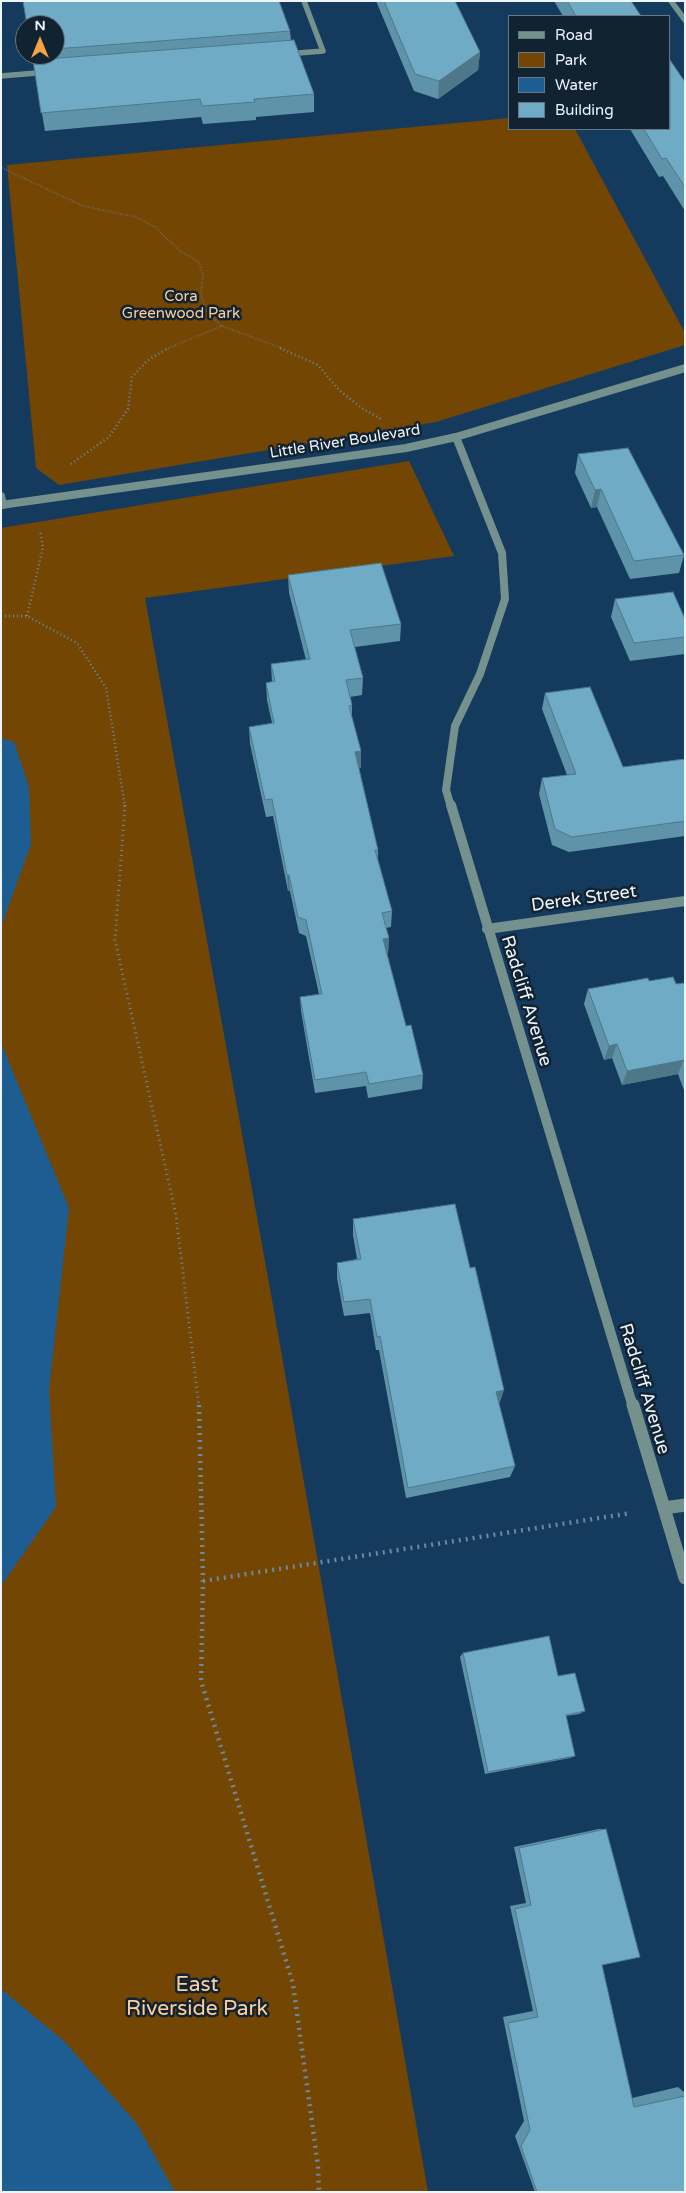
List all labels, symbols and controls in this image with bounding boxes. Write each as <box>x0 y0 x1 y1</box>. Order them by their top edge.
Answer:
north arrow <box>15 15 65 65</box>
legend <box>508 15 671 130</box>
text: N <box>34 17 46 34</box>
text: Road <box>555 26 593 44</box>
text: Park <box>555 51 587 69</box>
text: Water <box>555 76 598 94</box>
text: Building <box>555 101 614 119</box>
park label: Cora Greenwood Park <box>122 288 240 323</box>
street label: Little River Boulevard <box>268 421 422 463</box>
street label: Derek Street <box>530 881 638 917</box>
street label: Radcliff Avenue <box>496 933 556 1069</box>
street label: Radcliff Avenue <box>614 1321 674 1457</box>
park label: East Riverside Park <box>126 1972 268 2022</box>

